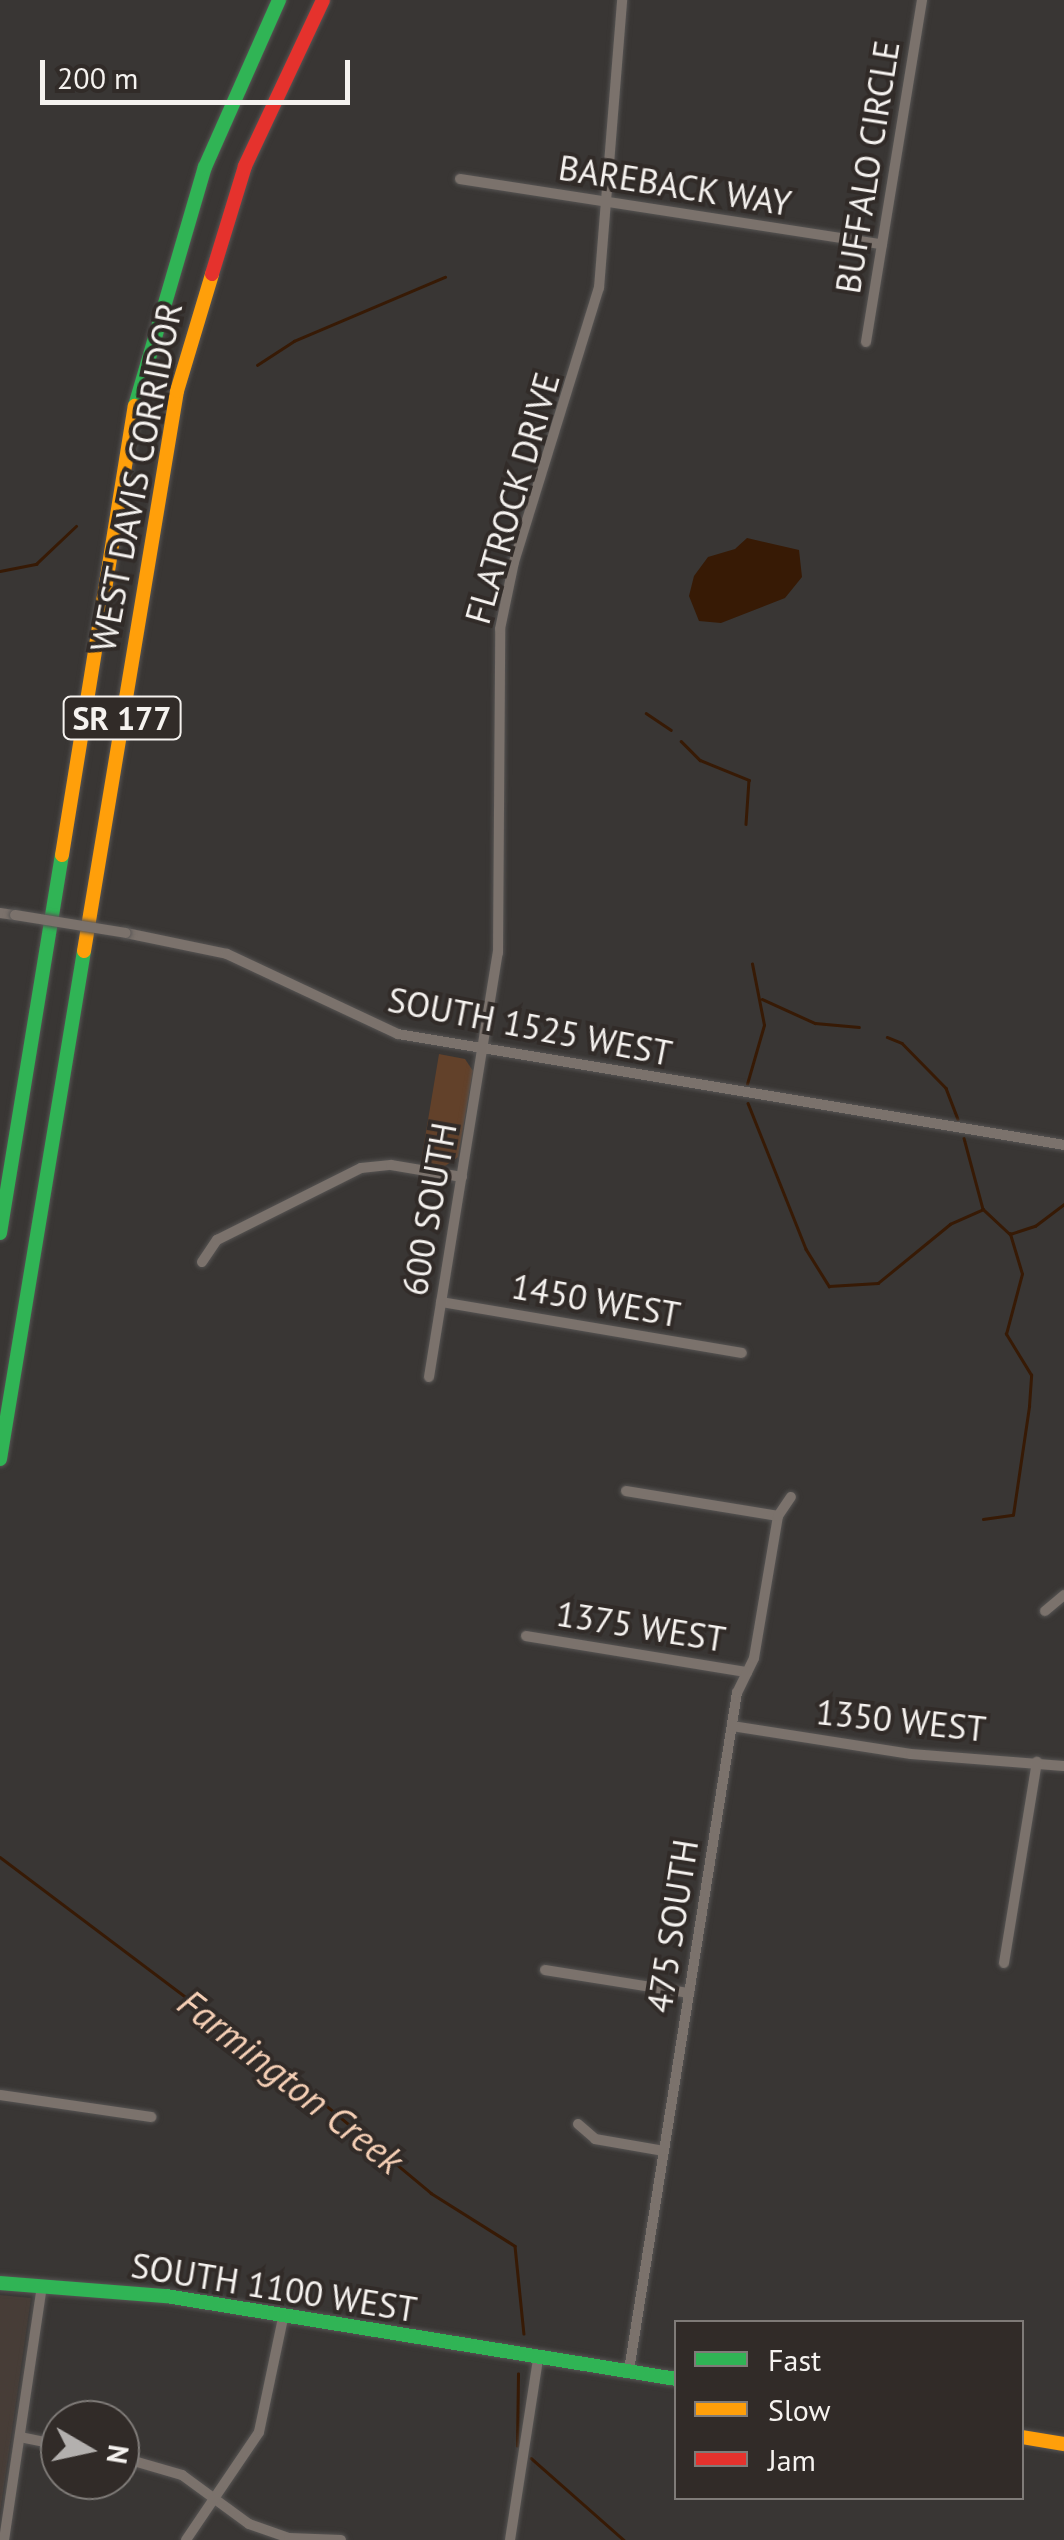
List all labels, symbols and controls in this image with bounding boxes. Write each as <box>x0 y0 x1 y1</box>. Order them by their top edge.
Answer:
street label: BUFFALO CIRCLE <box>826 38 908 296</box>
scale bar <box>45 40 355 102</box>
text: 200 m <box>57 58 138 97</box>
street label: BAREBACK WAY <box>555 146 795 224</box>
street label: WEST DAVIS CORRIDOR <box>81 298 191 656</box>
street label: FLATROCK DRIVE <box>456 367 568 629</box>
road number: SR 177 <box>62 691 182 745</box>
street label: SOUTH 1525 WEST <box>384 978 676 1074</box>
street label: 600 SOUTH <box>393 1119 465 1299</box>
street label: 1450 WEST <box>508 1264 684 1336</box>
street label: 1375 WEST <box>553 1592 729 1660</box>
street label: 1350 WEST <box>814 1690 988 1750</box>
street label: 475 SOUTH <box>638 1836 706 2016</box>
water label: Farmington Creek <box>170 1979 412 2183</box>
street label: SOUTH 1100 WEST <box>128 2244 420 2330</box>
legend <box>674 2320 1024 2500</box>
text: Fast <box>768 2340 821 2379</box>
text: Slow <box>768 2390 831 2429</box>
north arrow <box>40 2400 140 2500</box>
text: Jam <box>768 2440 816 2479</box>
text: N <box>98 2442 138 2466</box>

